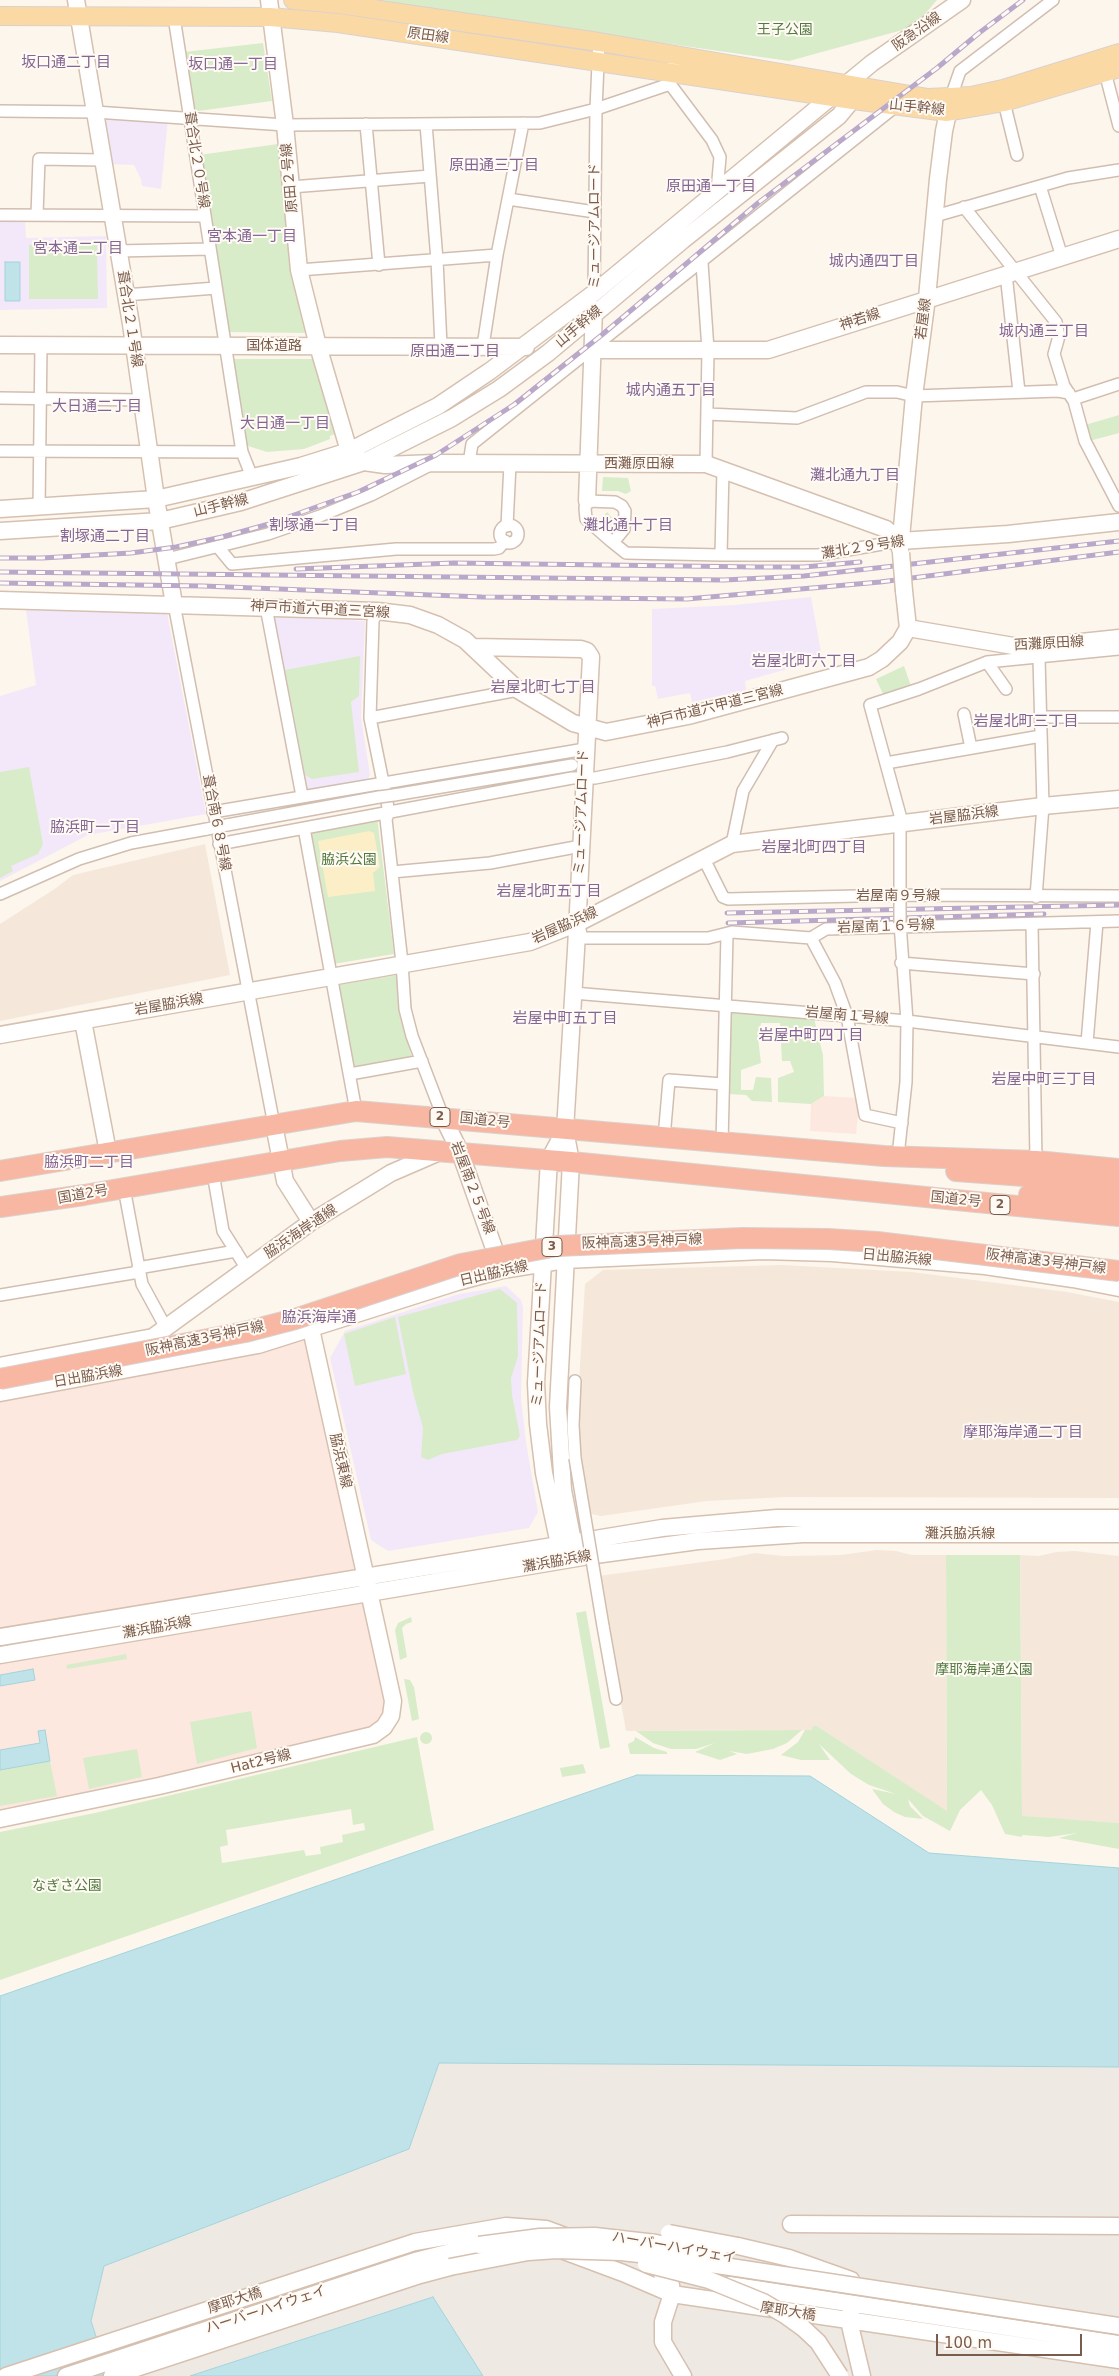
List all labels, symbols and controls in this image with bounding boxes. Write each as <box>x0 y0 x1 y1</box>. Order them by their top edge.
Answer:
street label: 阪急沿線 <box>889 9 945 55</box>
park label: 王子公園 <box>757 22 813 38</box>
street label: 原田線 <box>406 25 450 47</box>
district label: 坂口通二丁目 <box>21 54 111 72</box>
district label: 坂口通一丁目 <box>188 56 278 74</box>
street label: 山手幹線 <box>888 97 946 119</box>
street label: 葺合北２０号線 <box>180 110 212 210</box>
street label: 原田２号線 <box>279 142 301 214</box>
district label: 原田通三丁目 <box>449 157 539 175</box>
street label: ミュージアムロード <box>587 163 603 289</box>
district label: 原田通一丁目 <box>666 178 756 196</box>
district label: 宮本通一丁目 <box>207 228 297 246</box>
district label: 宮本通二丁目 <box>33 240 123 258</box>
district label: 城内通四丁目 <box>829 253 919 271</box>
street label: 葺合北２１号線 <box>113 269 145 369</box>
street label: 若屋線 <box>913 297 935 341</box>
street label: 山手幹線 <box>552 303 606 351</box>
street label: 神若線 <box>837 306 883 334</box>
district label: 城内通三丁目 <box>999 323 1089 341</box>
street label: 国体道路 <box>246 338 302 354</box>
district label: 原田通二丁目 <box>410 343 500 361</box>
district label: 城内通五丁目 <box>626 382 716 400</box>
district label: 大日通二丁目 <box>52 398 142 416</box>
district label: 大日通一丁目 <box>240 415 330 433</box>
street label: 西灘原田線 <box>604 456 674 472</box>
district label: 灘北通九丁目 <box>810 467 900 485</box>
street label: 山手幹線 <box>192 491 250 521</box>
district label: 割塚通一丁目 <box>269 517 359 535</box>
district label: 灘北通十丁目 <box>583 517 673 535</box>
district label: 割塚通二丁目 <box>60 528 150 546</box>
street label: 灘北２９号線 <box>820 533 906 563</box>
street label: 神戸市道六甲道三宮線 <box>250 598 390 622</box>
street label: 西灘原田線 <box>1014 634 1084 654</box>
district label: 岩屋北町六丁目 <box>752 653 856 671</box>
district label: 岩屋北町七丁目 <box>491 679 595 697</box>
street label: 神戸市道六甲道三宮線 <box>645 682 785 732</box>
district label: 岩屋北町三丁目 <box>974 713 1078 731</box>
street label: ミュージアムロード <box>571 749 593 875</box>
street label: 葺合南６８号線 <box>198 773 234 873</box>
street label: 岩屋脇浜線 <box>928 803 1000 829</box>
district label: 脇浜町一丁目 <box>50 819 140 837</box>
district label: 岩屋北町四丁目 <box>762 839 866 857</box>
park label: 脇浜公園 <box>321 852 377 868</box>
district label: 岩屋北町五丁目 <box>497 883 601 901</box>
street label: 岩屋南９号線 <box>856 888 940 904</box>
street label: 岩屋脇浜線 <box>530 904 600 948</box>
street label: 岩屋南１６号線 <box>837 917 935 937</box>
street label: 岩屋脇浜線 <box>133 991 205 1019</box>
street label: 岩屋南１号線 <box>804 1004 890 1028</box>
district label: 岩屋中町五丁目 <box>513 1010 617 1028</box>
district label: 岩屋中町四丁目 <box>759 1027 863 1045</box>
district label: 岩屋中町三丁目 <box>992 1071 1096 1089</box>
road number: 2 <box>430 1108 450 1126</box>
street label: 国道2号 <box>459 1110 511 1132</box>
street label: 岩屋南２５号線 <box>447 1139 497 1237</box>
district label: 脇浜町二丁目 <box>44 1154 134 1172</box>
street label: 国道2号 <box>56 1182 110 1208</box>
street label: 国道2号 <box>930 1189 982 1211</box>
road number: 2 <box>990 1196 1010 1214</box>
street label: 脇浜海岸通線 <box>261 1202 341 1262</box>
street label: 阪神高速3号神戸線 <box>581 1231 703 1253</box>
road number: 3 <box>542 1238 562 1256</box>
street label: 阪神高速3号神戸線 <box>985 1246 1107 1278</box>
street label: 日出脇浜線 <box>861 1247 933 1269</box>
street label: 日出脇浜線 <box>458 1258 530 1290</box>
street label: ミュージアムロード <box>529 1281 551 1407</box>
district label: 脇浜海岸通 <box>282 1309 356 1327</box>
street label: 阪神高速3号神戸線 <box>144 1318 266 1360</box>
street label: 日出脇浜線 <box>52 1363 124 1391</box>
district label: 摩耶海岸通二丁目 <box>963 1424 1083 1442</box>
street label: 脇浜東線 <box>326 1432 354 1490</box>
street label: 灘浜脇浜線 <box>925 1526 995 1542</box>
street label: 灘浜脇浜線 <box>521 1548 593 1576</box>
street label: 灘浜脇浜線 <box>121 1614 193 1642</box>
park label: 摩耶海岸通公園 <box>935 1662 1033 1678</box>
street label: Hat2号線 <box>229 1746 293 1778</box>
park label: なぎさ公園 <box>32 1878 102 1894</box>
street label: ハーバーハイウェイ <box>610 2229 738 2267</box>
street label: ハーバーハイウェイ <box>203 2283 329 2337</box>
street label: 摩耶大橋 <box>206 2284 264 2318</box>
street label: 摩耶大橋 <box>759 2299 817 2325</box>
scale bar <box>939 2324 1085 2356</box>
text: 100 m <box>944 2334 992 2352</box>

